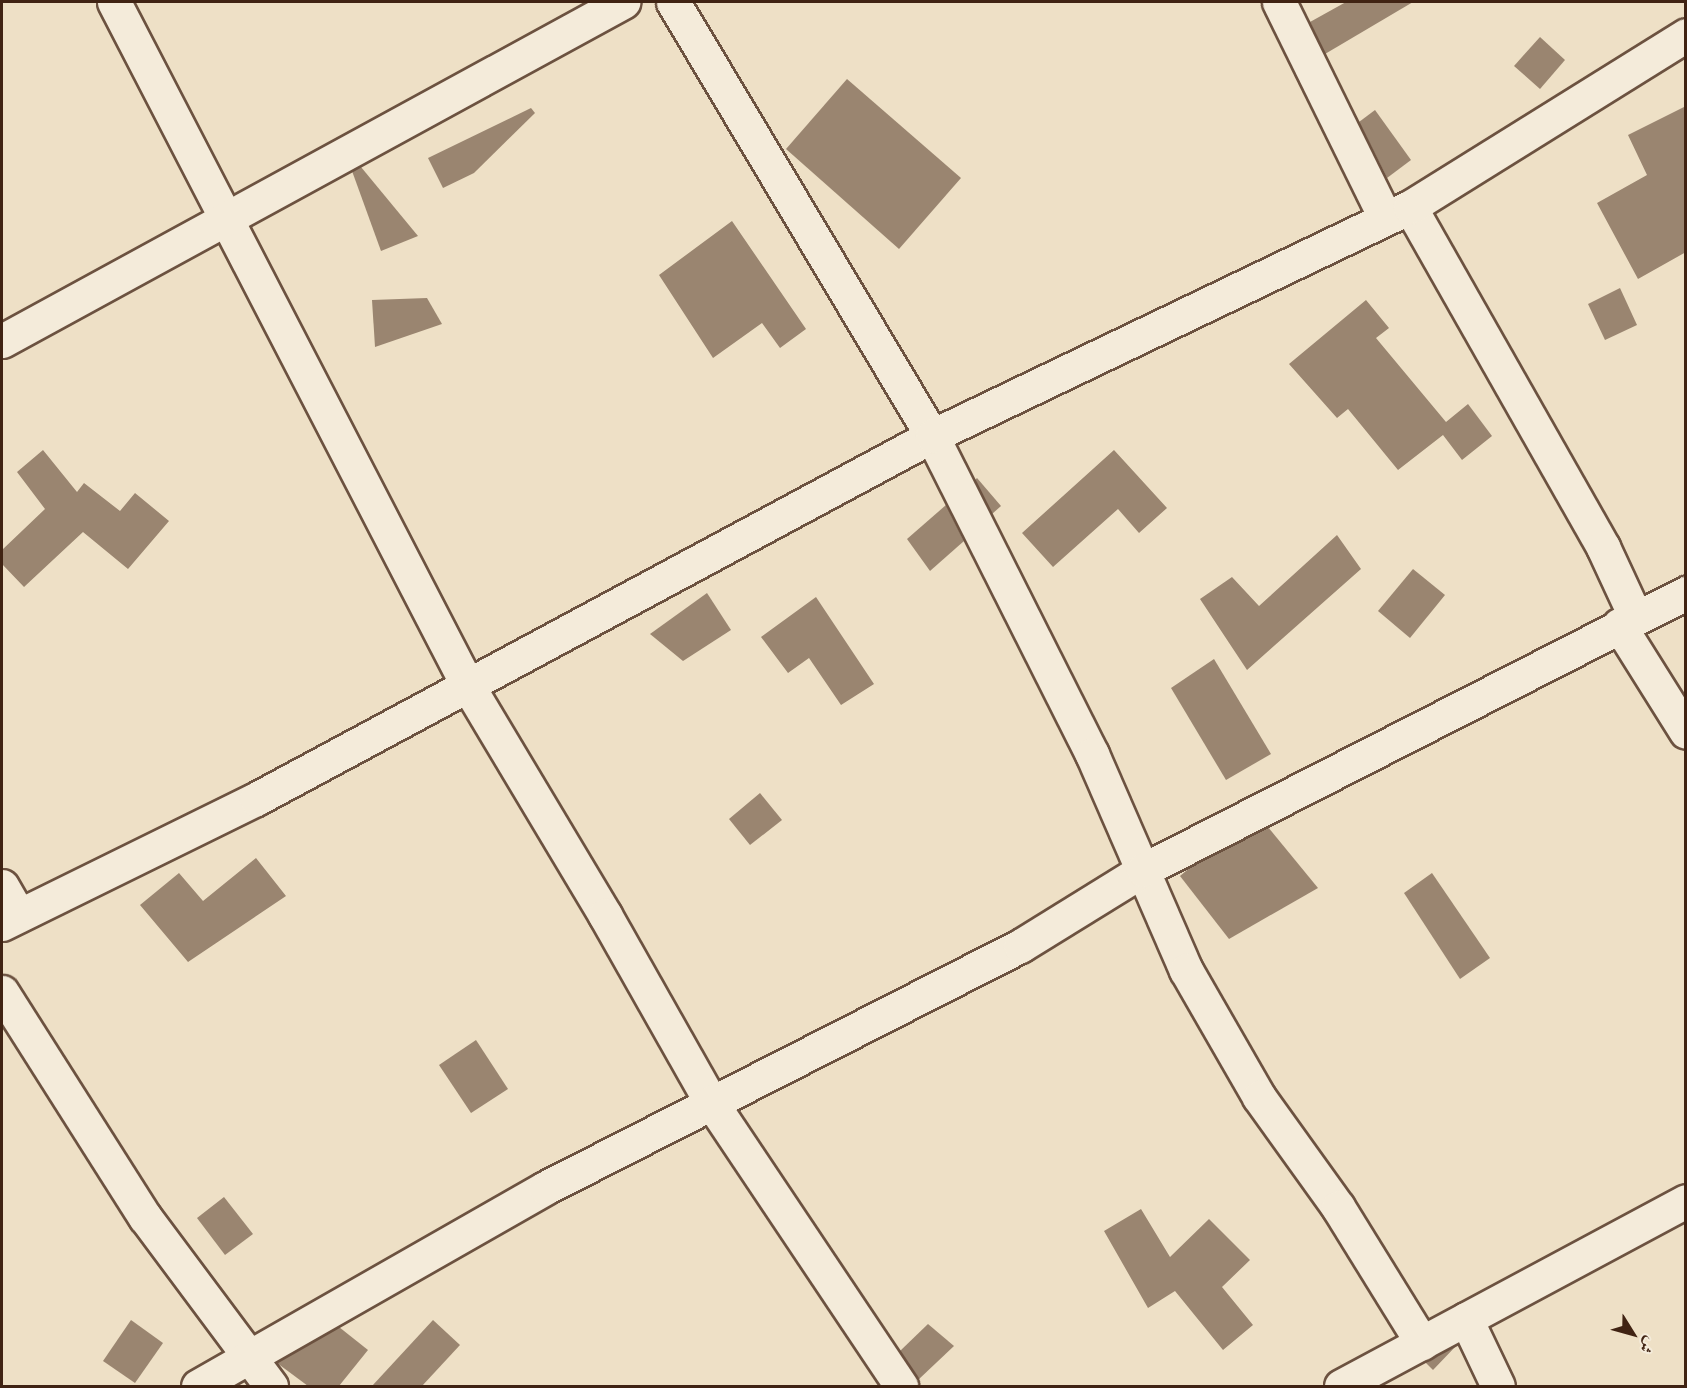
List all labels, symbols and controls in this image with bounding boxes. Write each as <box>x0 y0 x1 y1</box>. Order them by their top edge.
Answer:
north arrow <box>1603 1304 1663 1364</box>
text: ش <box>1634 1332 1661 1358</box>

